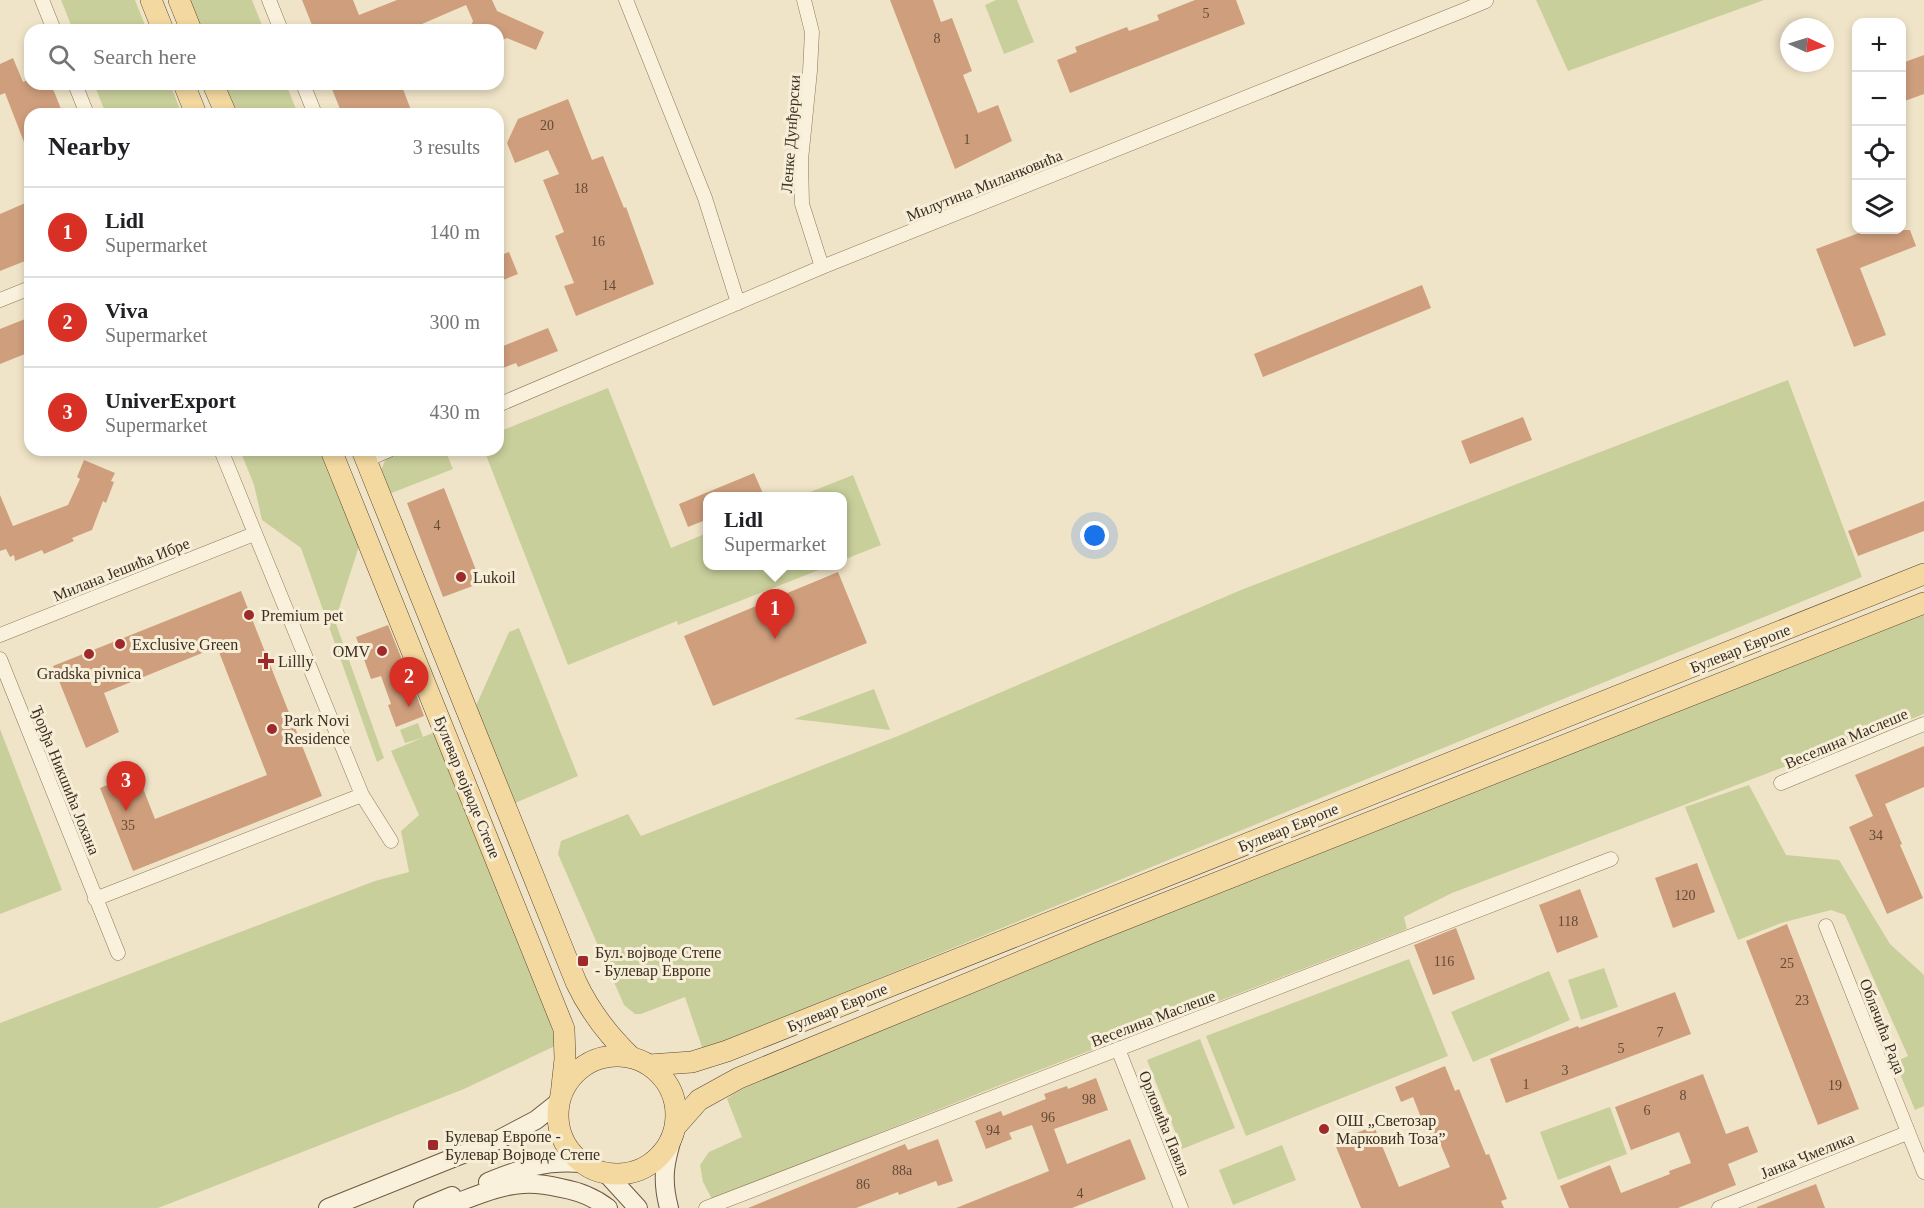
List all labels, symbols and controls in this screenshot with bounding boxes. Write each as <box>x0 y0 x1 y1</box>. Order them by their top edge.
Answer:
house number: 5 <box>1203 6 1210 21</box>
north arrow <box>1780 18 1834 72</box>
map controls <box>1852 18 1906 234</box>
button: + <box>1852 18 1906 72</box>
search box <box>24 24 504 90</box>
house number: 8 <box>934 31 941 46</box>
icon: search <box>45 41 78 74</box>
text: Search here <box>93 44 196 69</box>
button: − <box>1852 72 1906 126</box>
street label: Ленке Дунђерски <box>778 74 804 194</box>
house number: 20 <box>540 118 554 133</box>
button: locate <box>1852 126 1906 180</box>
text: Nearby <box>48 132 130 161</box>
house number: 1 <box>964 132 971 147</box>
text: 3 results <box>413 136 480 158</box>
street label: Милутина Миланковића <box>904 146 1065 225</box>
button: layers <box>1852 180 1906 234</box>
house number: 18 <box>574 181 588 196</box>
text: Lidl <box>105 208 144 233</box>
text: 1 <box>63 221 73 243</box>
text: 140 m <box>429 221 480 243</box>
text: Supermarket <box>105 234 207 256</box>
house number: 16 <box>591 234 605 249</box>
house number: 14 <box>602 278 616 293</box>
text: Viva <box>105 298 148 323</box>
text: 2 <box>63 311 73 333</box>
text: 300 m <box>429 311 480 333</box>
text: Supermarket <box>105 324 207 346</box>
text: UniverExport <box>105 388 236 413</box>
text: 3 <box>63 401 73 423</box>
text: 430 m <box>429 401 480 423</box>
text: Supermarket <box>105 414 207 436</box>
popup <box>703 492 847 570</box>
text: Lidl <box>724 507 763 532</box>
house number: 4 <box>434 518 441 533</box>
your location <box>1080 521 1109 550</box>
text: Supermarket <box>724 533 826 555</box>
street label: Милана Јешића Ибре <box>50 534 192 606</box>
place label: Lukoil <box>473 569 516 586</box>
marker: Lukoil <box>454 570 468 584</box>
pin: 1 <box>756 590 794 639</box>
place label: Premium pet <box>261 607 344 625</box>
marker: Premium pet <box>242 608 256 622</box>
street label: Булевар Европе <box>1688 621 1793 677</box>
place label: Exclusive Green <box>132 636 238 653</box>
marker: Exclusive Green <box>113 637 127 651</box>
place label: OMV <box>333 643 370 660</box>
marker: OMV <box>375 644 389 658</box>
marker: Gradska pivnica <box>82 647 96 661</box>
place label: Lillly <box>278 653 314 671</box>
marker: Lillly <box>259 654 273 668</box>
pin: 2 <box>390 658 428 707</box>
place label: Gradska pivnica <box>37 665 141 683</box>
street label: Ђорђа Никшића Јохана <box>27 703 103 858</box>
street label: Веселина Маслеше <box>1782 705 1910 772</box>
place label: Park Novi Residence <box>284 712 350 747</box>
street label: Булевар војводе Степе <box>430 714 504 861</box>
marker: Park Novi Residence <box>265 722 279 736</box>
pin: 3 <box>106 762 146 811</box>
street label: Булевар Европе <box>1236 800 1341 856</box>
house number: 35 <box>121 818 135 833</box>
house number: 34 <box>1869 828 1883 843</box>
house number: 120 <box>1675 888 1696 903</box>
house number: 118 <box>1558 914 1578 929</box>
place label: Бул. војводе Степе - Булевар Европе <box>595 944 721 980</box>
marker: Бул. војводе Степе - Булевар Европе <box>576 954 590 968</box>
house number: 116 <box>1434 954 1454 969</box>
house number: 25 <box>1780 956 1794 971</box>
street label: Облачића Рада <box>1856 976 1909 1077</box>
street label: Булевар Европе <box>785 980 890 1036</box>
street label: Веселина Маслеше <box>1089 987 1218 1050</box>
house number: 23 <box>1795 993 1809 1008</box>
house number: 7 <box>1657 1025 1664 1040</box>
house number: 5 <box>1618 1041 1625 1056</box>
house number: 3 <box>1562 1063 1569 1078</box>
street label: Орловића Павла <box>1135 1068 1193 1179</box>
house number: 1 <box>1523 1077 1530 1092</box>
house number: 19 <box>1828 1078 1842 1093</box>
house number: 8 <box>1680 1088 1687 1103</box>
house number: 98 <box>1082 1092 1096 1107</box>
house number: 6 <box>1644 1103 1651 1118</box>
house number: 96 <box>1041 1110 1055 1125</box>
place label: ОШ „Светозар Марковић Тоза” <box>1336 1112 1446 1148</box>
marker: ОШ „Светозар Марковић Тоза” <box>1317 1122 1331 1136</box>
house number: 94 <box>986 1123 1000 1138</box>
place label: Булевар Европе - Булевар Војводе Степе <box>445 1128 600 1164</box>
street label: Јанка Чмелика <box>1758 1129 1856 1182</box>
marker: Булевар Европе - Булевар Војводе Степе <box>426 1138 440 1152</box>
house number: 88a <box>892 1163 913 1178</box>
house number: 86 <box>856 1177 870 1192</box>
house number: 4 <box>1077 1186 1084 1201</box>

